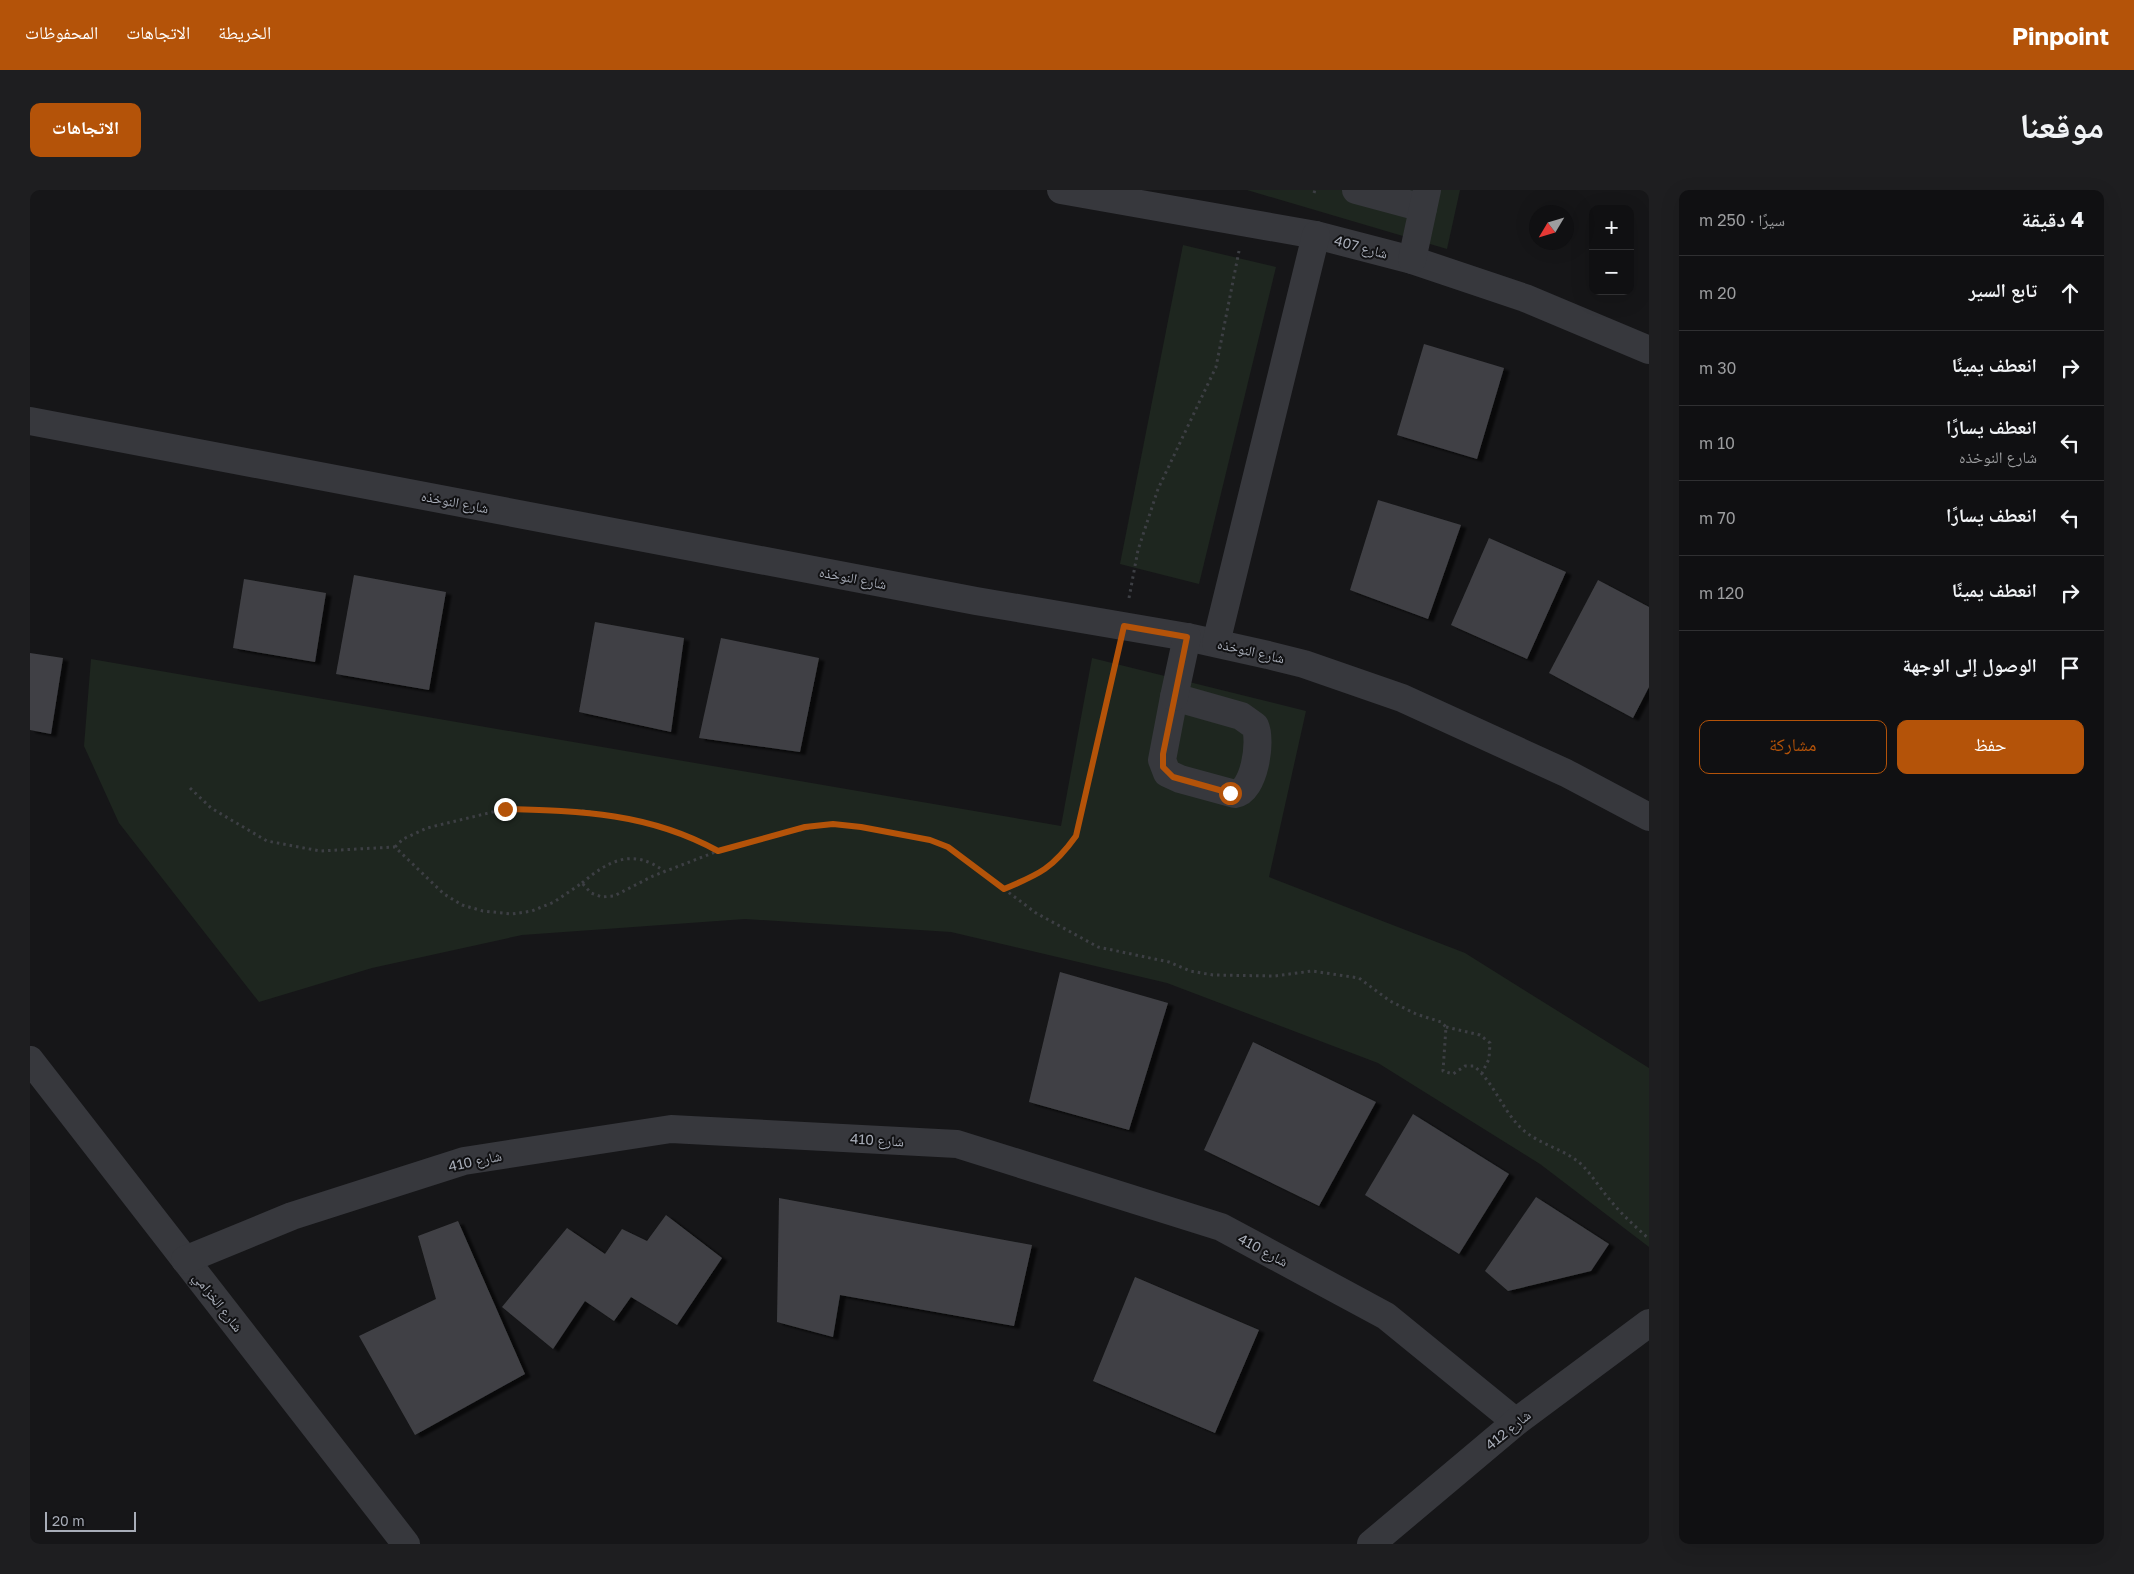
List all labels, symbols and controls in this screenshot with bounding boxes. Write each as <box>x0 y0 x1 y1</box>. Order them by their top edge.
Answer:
text: المحفوظات <box>25 21 98 43</box>
text: الاتجاهات <box>126 21 190 43</box>
text: الخريطة <box>218 21 271 43</box>
text: Pinpoint <box>2012 21 2109 50</box>
button: الاتجاهات <box>30 103 141 157</box>
text: موقعنا <box>2019 104 2104 146</box>
north arrow <box>1529 205 1574 250</box>
map controls <box>1589 205 1634 295</box>
button: + <box>1589 205 1634 250</box>
text: 4 دقيقة <box>2022 206 2084 232</box>
text: سيرًا · 250 m <box>1699 210 1785 230</box>
street label: شارع 407 <box>1332 231 1390 264</box>
button: − <box>1589 250 1634 295</box>
text: تابع السير <box>1969 278 2037 301</box>
icon: ahead <box>2056 279 2084 307</box>
text: 20 m <box>1699 283 1736 303</box>
text: انعطف يمينًا <box>1952 353 2037 376</box>
icon: right <box>2056 354 2084 382</box>
text: 30 m <box>1699 358 1736 378</box>
text: انعطف يسارًا <box>1946 415 2037 438</box>
icon: left <box>2056 429 2084 457</box>
text: 10 m <box>1699 433 1735 453</box>
text: شارع النوخذه <box>1959 447 2037 467</box>
street label: شارع النوخذه <box>420 487 490 518</box>
text: انعطف يسارًا <box>1946 503 2037 526</box>
icon: left <box>2056 504 2084 532</box>
text: 70 m <box>1699 508 1736 528</box>
street label: شارع النوخذه <box>818 563 888 594</box>
text: انعطف يمينًا <box>1952 578 2037 601</box>
icon: right <box>2056 579 2084 607</box>
text: 120 m <box>1699 583 1744 603</box>
street label: شارع النوخذه <box>1215 635 1286 668</box>
text: الوصول إلى الوجهة <box>1903 653 2037 676</box>
icon: arrive <box>2056 654 2084 682</box>
button: مشاركة <box>1699 720 1887 774</box>
button: حفظ <box>1897 720 2084 774</box>
route start <box>1219 782 1242 805</box>
route end <box>494 798 517 821</box>
street label: شارع 410 <box>849 1130 905 1151</box>
street label: شارع 410 <box>447 1147 504 1176</box>
street label: شارع 410 <box>1234 1229 1291 1272</box>
street label: شارع الخزامي <box>187 1269 247 1337</box>
street label: شارع 412 <box>1482 1406 1535 1455</box>
scale bar <box>45 1509 136 1532</box>
text: 20 m <box>52 1512 85 1529</box>

